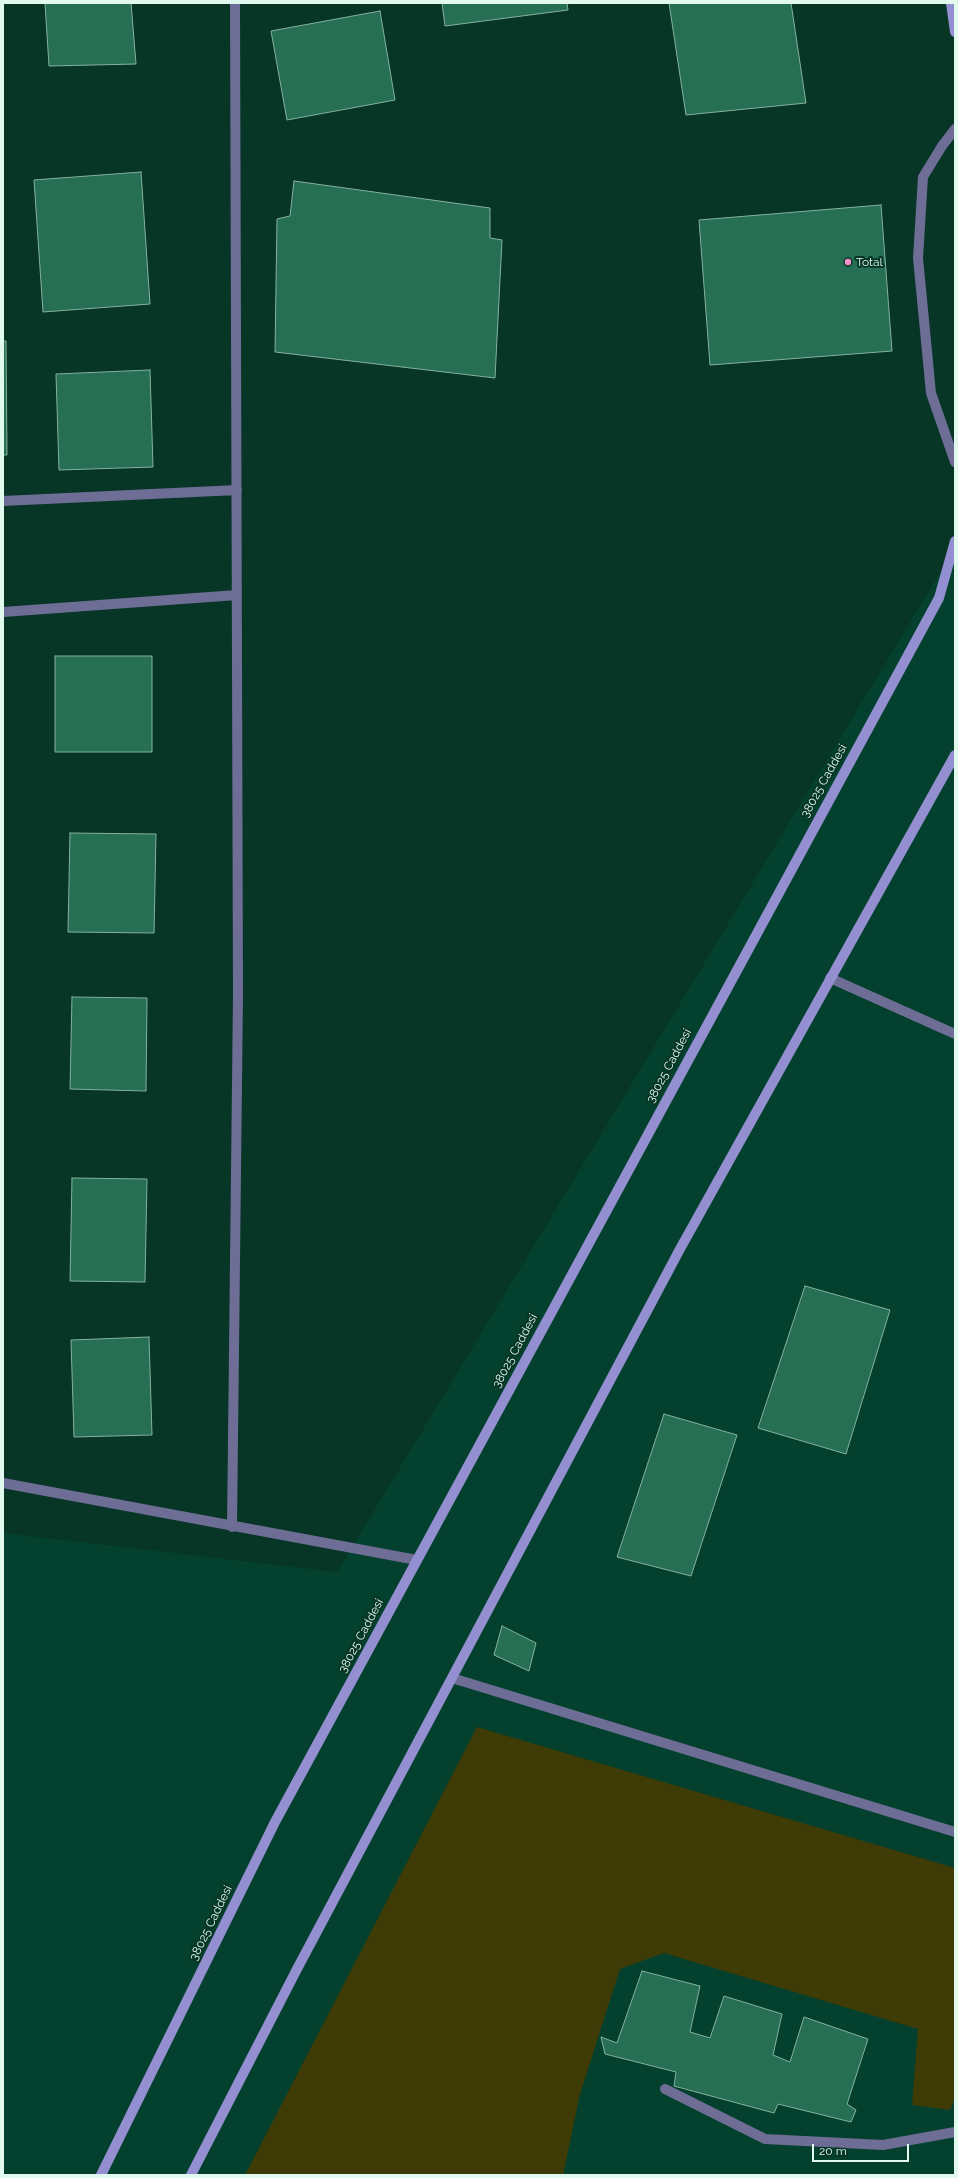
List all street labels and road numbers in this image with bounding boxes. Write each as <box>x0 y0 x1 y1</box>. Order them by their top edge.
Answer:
street label: 38025 Caddesi <box>798 742 850 820</box>
street label: 38025 Caddesi <box>643 1026 695 1106</box>
street label: 38025 Caddesi <box>489 1311 541 1391</box>
street label: 38025 Caddesi <box>335 1596 387 1676</box>
street label: 38025 Caddesi <box>187 1883 235 1963</box>

